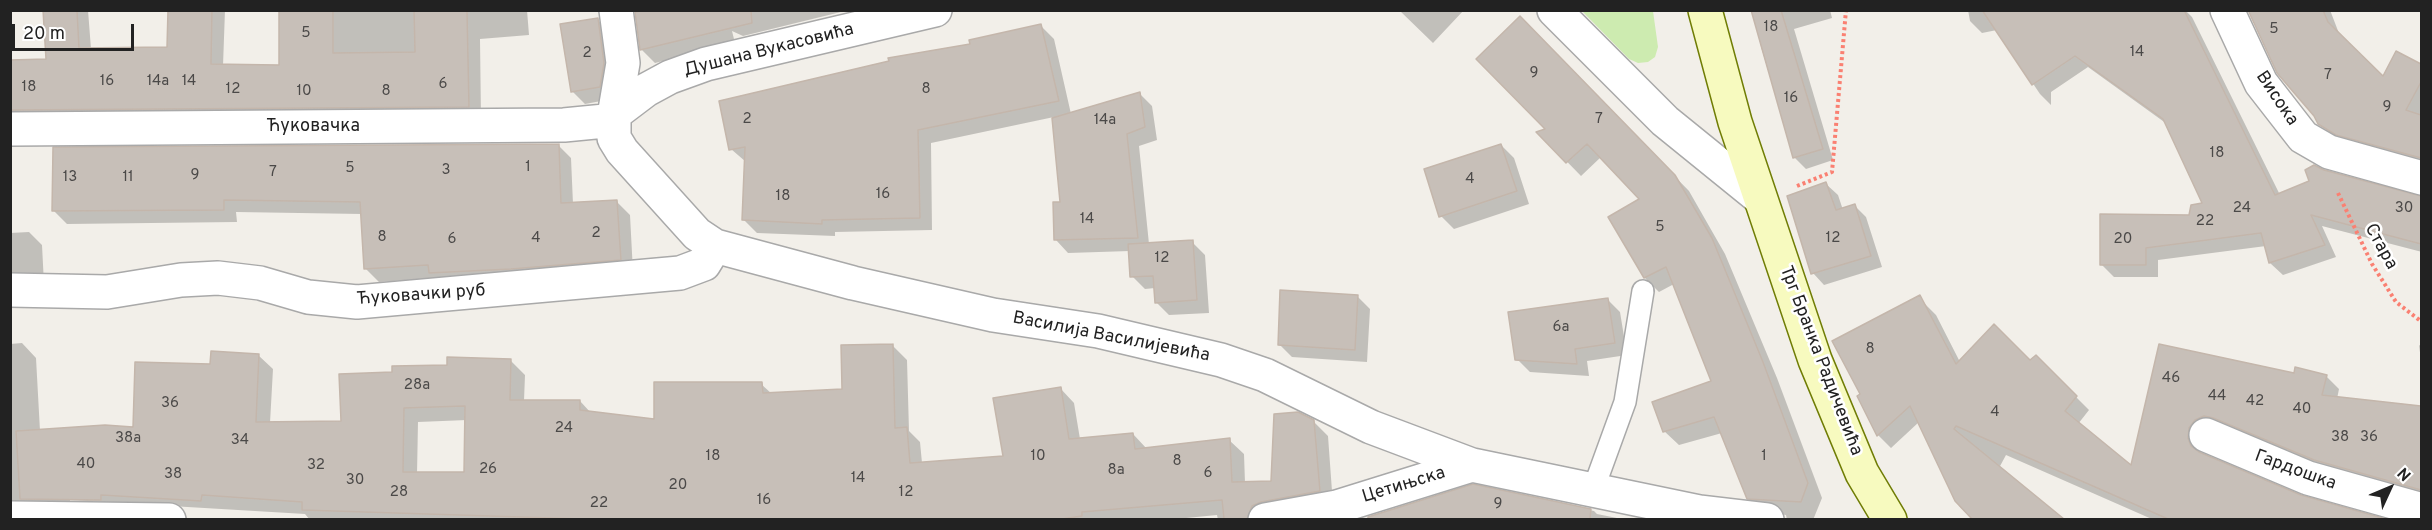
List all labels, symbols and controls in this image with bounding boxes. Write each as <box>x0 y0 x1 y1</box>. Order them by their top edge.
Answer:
scale bar <box>15 12 136 50</box>
street label: Душана Вукасовића <box>682 19 856 83</box>
house number: 18 <box>1764 19 1778 37</box>
house number: 5 <box>2269 21 2279 39</box>
text: 20 m <box>23 23 65 46</box>
house number: 5 <box>301 25 311 43</box>
house number: 14 <box>2130 44 2144 62</box>
house number: 2 <box>582 45 592 63</box>
house number: 9 <box>1530 65 1538 83</box>
street label: Висока <box>2250 67 2302 131</box>
house number: 7 <box>2324 67 2332 85</box>
house number: 16 <box>100 73 114 91</box>
house number: 14a <box>147 73 169 91</box>
house number: 14 <box>182 73 196 91</box>
house number: 6 <box>439 76 447 94</box>
house number: 18 <box>22 79 36 97</box>
house number: 12 <box>226 81 240 99</box>
house number: 8 <box>921 81 931 99</box>
house number: 10 <box>296 83 312 101</box>
house number: 8 <box>381 83 391 101</box>
house number: 16 <box>1784 90 1798 108</box>
house number: 9 <box>2383 99 2391 117</box>
house number: 2 <box>742 111 752 129</box>
house number: 7 <box>1595 111 1603 129</box>
house number: 14a <box>1094 112 1116 130</box>
street label: Ћуковачка <box>266 116 360 138</box>
house number: 18 <box>2210 145 2224 163</box>
house number: 1 <box>525 159 531 177</box>
house number: 5 <box>345 160 355 178</box>
house number: 3 <box>441 162 451 180</box>
house number: 7 <box>269 164 277 182</box>
house number: 9 <box>191 167 199 185</box>
house number: 13 <box>63 169 77 187</box>
house number: 11 <box>122 169 134 187</box>
house number: 4 <box>1465 171 1475 189</box>
house number: 16 <box>876 186 890 204</box>
house number: 18 <box>776 188 790 206</box>
house number: 24 <box>2233 200 2251 218</box>
house number: 30 <box>2395 200 2413 218</box>
house number: 14 <box>1080 211 1094 229</box>
house number: 22 <box>2196 213 2214 231</box>
house number: 5 <box>1655 219 1665 237</box>
street label: Стара <box>2359 220 2401 274</box>
house number: 2 <box>591 225 601 243</box>
house number: 8 <box>377 229 387 247</box>
house number: 4 <box>531 230 541 248</box>
house number: 12 <box>1826 230 1840 248</box>
house number: 6 <box>448 231 456 249</box>
house number: 20 <box>2114 231 2132 249</box>
house number: 12 <box>1155 250 1169 268</box>
street label: Трг Бранка Радичевића <box>1774 263 1866 459</box>
street label: Ћуковачки руб <box>356 281 486 311</box>
street label: Василија Василијевића <box>1011 308 1211 368</box>
house number: 6a <box>1553 319 1569 337</box>
house number: 8 <box>1865 341 1875 359</box>
house number: 46 <box>2162 370 2180 388</box>
house number: 28a <box>404 377 430 395</box>
house number: 44 <box>2208 388 2226 406</box>
house number: 42 <box>2246 393 2264 411</box>
house number: 36 <box>161 395 179 413</box>
house number: 40 <box>2293 401 2311 419</box>
house number: 4 <box>1990 404 2000 422</box>
house number: 24 <box>555 420 573 438</box>
house number: 38 <box>2331 429 2349 447</box>
house number: 36 <box>2360 429 2378 447</box>
house number: 38a <box>115 430 141 448</box>
house number: 34 <box>231 432 249 450</box>
street label: Гардошка <box>2251 446 2339 496</box>
house number: 18 <box>706 448 720 466</box>
house number: 10 <box>1030 448 1046 466</box>
house number: 1 <box>1761 448 1767 466</box>
house number: 8 <box>1172 453 1182 471</box>
house number: 40 <box>77 456 95 474</box>
house number: 32 <box>307 457 325 475</box>
north arrow <box>2360 458 2420 518</box>
house number: 26 <box>479 461 497 479</box>
house number: 8a <box>1107 462 1125 480</box>
street label: Цетињска <box>1360 463 1448 509</box>
text: N <box>2392 464 2414 487</box>
house number: 6 <box>1204 465 1212 483</box>
house number: 38 <box>164 466 182 484</box>
house number: 14 <box>851 470 865 488</box>
house number: 30 <box>346 472 364 490</box>
house number: 20 <box>669 477 687 495</box>
house number: 28 <box>390 484 408 502</box>
house number: 12 <box>899 484 913 502</box>
house number: 16 <box>757 492 771 510</box>
house number: 22 <box>590 495 608 513</box>
house number: 9 <box>1494 496 1502 514</box>

